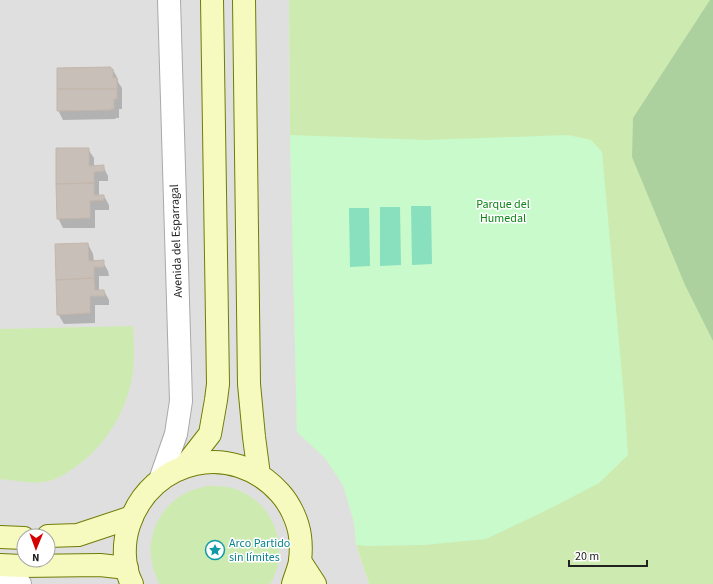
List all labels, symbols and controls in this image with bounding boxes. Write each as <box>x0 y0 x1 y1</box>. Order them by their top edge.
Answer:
street label: Avenida del Esparragal <box>166 184 187 298</box>
park label: Parque del Humedal <box>476 196 530 227</box>
north arrow <box>16 528 56 568</box>
place label: Arco Partido sin límites <box>229 535 290 566</box>
place icon: Arco Partido sin límites <box>204 539 226 561</box>
scale bar <box>569 542 647 568</box>
text: 20 m <box>575 548 599 565</box>
text: N <box>32 550 40 565</box>

